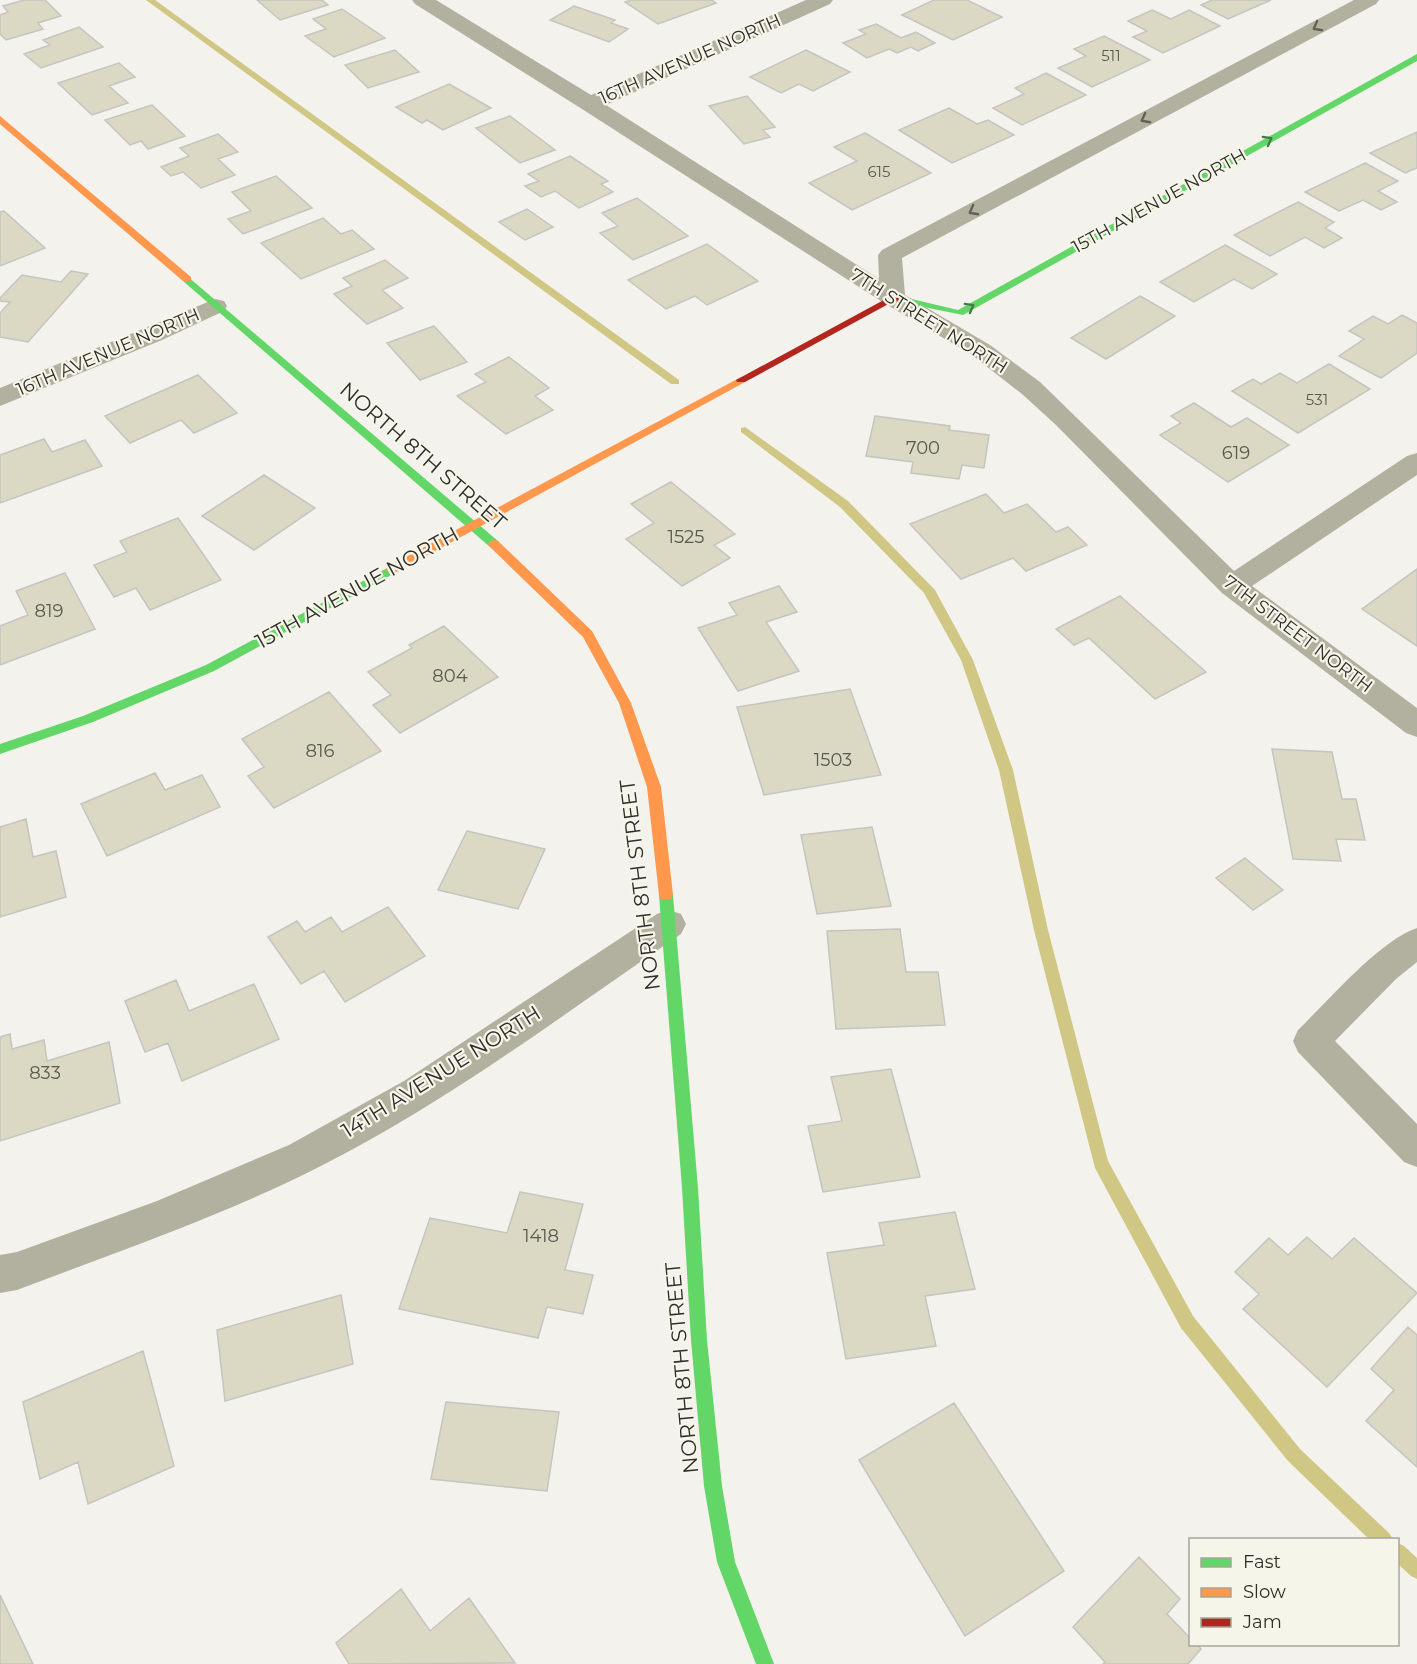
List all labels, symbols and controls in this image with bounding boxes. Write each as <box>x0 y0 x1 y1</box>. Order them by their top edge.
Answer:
street label: 16TH AVENUE NORTH <box>596 9 784 109</box>
one-way arrow <box>1312 20 1323 32</box>
house number: 511 <box>1101 46 1121 65</box>
one-way arrow <box>1141 112 1151 123</box>
one-way arrow <box>1262 136 1272 147</box>
street label: 15TH AVENUE NORTH <box>1068 144 1250 258</box>
house number: 615 <box>867 162 891 181</box>
one-way arrow <box>969 204 979 215</box>
street label: 7TH STREET NORTH <box>846 264 1012 378</box>
street label: 16TH AVENUE NORTH <box>13 303 203 401</box>
one-way arrow <box>963 303 974 314</box>
street label: NORTH 8TH STREET <box>335 377 512 535</box>
house number: 531 <box>1306 390 1328 409</box>
house number: 700 <box>906 437 940 459</box>
house number: 619 <box>1222 442 1250 464</box>
street label: 15TH AVENUE NORTH <box>251 521 463 654</box>
house number: 1525 <box>667 526 705 548</box>
street label: 7TH STREET NORTH <box>1219 571 1377 697</box>
house number: 819 <box>35 600 64 622</box>
house number: 804 <box>432 665 468 687</box>
house number: 816 <box>306 740 335 762</box>
house number: 1503 <box>814 749 852 771</box>
street label: NORTH 8TH STREET <box>614 778 665 992</box>
street label: 14TH AVENUE NORTH <box>337 1000 545 1143</box>
house number: 833 <box>29 1062 61 1084</box>
house number: 1418 <box>523 1225 559 1247</box>
street label: NORTH 8TH STREET <box>660 1261 703 1475</box>
legend <box>1189 1538 1399 1646</box>
text: Fast <box>1243 1551 1281 1573</box>
text: Slow <box>1243 1581 1286 1603</box>
text: Jam <box>1242 1611 1282 1633</box>

